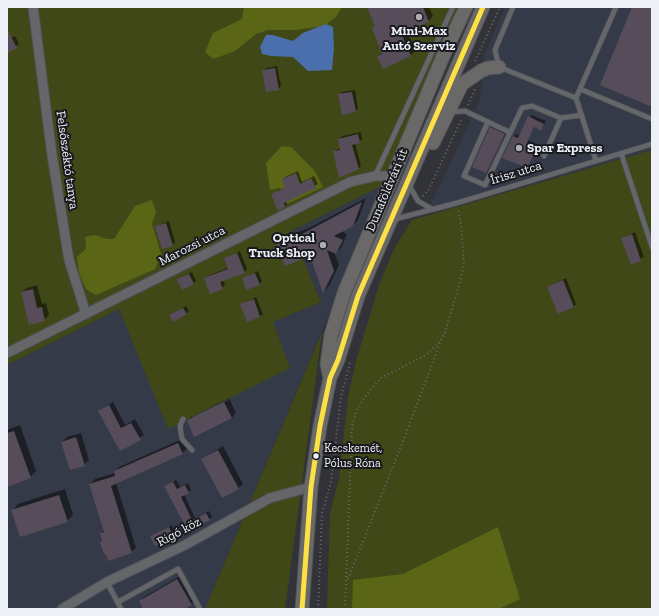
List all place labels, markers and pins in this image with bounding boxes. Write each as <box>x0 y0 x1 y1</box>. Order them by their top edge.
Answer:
marker: Mini-Max Autó Szerviz <box>414 12 424 22</box>
place label: Mini-Max Autó Szerviz <box>382 23 456 54</box>
place label: Spar Express <box>527 140 602 156</box>
marker: Spar Express <box>514 143 524 153</box>
place label: Optical Truck Shop <box>248 230 315 261</box>
marker: Optical Truck Shop <box>318 240 328 250</box>
place label: Kecskemét, Pólus Róna <box>324 442 382 470</box>
marker: Kecskemét, Pólus Róna <box>311 451 321 461</box>

